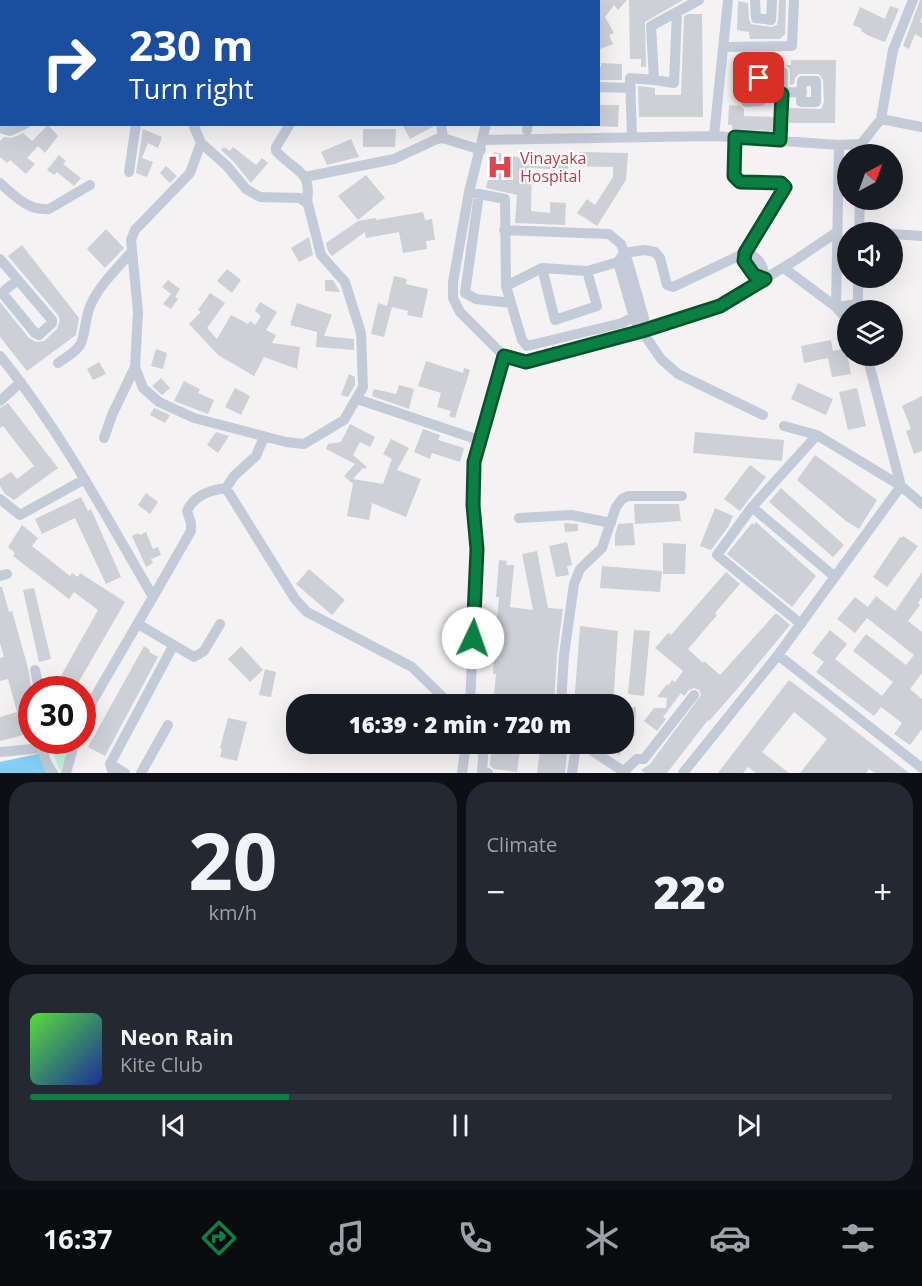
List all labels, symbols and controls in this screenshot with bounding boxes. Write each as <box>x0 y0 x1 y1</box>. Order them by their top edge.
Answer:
text: 230 m <box>129 16 253 73</box>
icon: right <box>30 24 108 102</box>
pin <box>733 52 784 103</box>
icon: arrive <box>742 61 775 94</box>
text: Turn right <box>129 70 254 107</box>
north arrow <box>837 144 903 210</box>
map controls <box>837 144 903 366</box>
place label: Vinayaka Hospital <box>520 147 586 187</box>
hospital icon: Vinayaka Hospital <box>485 152 515 182</box>
button: sound <box>837 222 903 288</box>
button: layers <box>837 300 903 366</box>
position arrow <box>441 606 505 670</box>
speed limit sign: 30 <box>18 676 96 754</box>
text: 16:39 · 2 min · 720 m <box>349 709 571 739</box>
text: 20 <box>188 807 277 913</box>
text: Climate <box>487 831 557 858</box>
text: 22° <box>653 861 725 922</box>
text: − <box>487 869 505 914</box>
text: + <box>873 869 892 914</box>
text: km/h <box>208 899 257 926</box>
text: Neon Rain <box>120 1021 234 1051</box>
text: Kite Club <box>120 1051 203 1078</box>
icon: previous <box>157 1109 190 1142</box>
icon: pause <box>444 1109 477 1142</box>
icon: next <box>732 1109 765 1142</box>
icon: directions <box>198 1217 240 1259</box>
icon: music <box>326 1217 368 1259</box>
icon: phone <box>454 1217 496 1259</box>
icon: climate <box>581 1217 623 1259</box>
icon: car <box>709 1217 751 1259</box>
icon: filters <box>837 1217 879 1259</box>
text: 16:37 <box>43 1220 112 1257</box>

